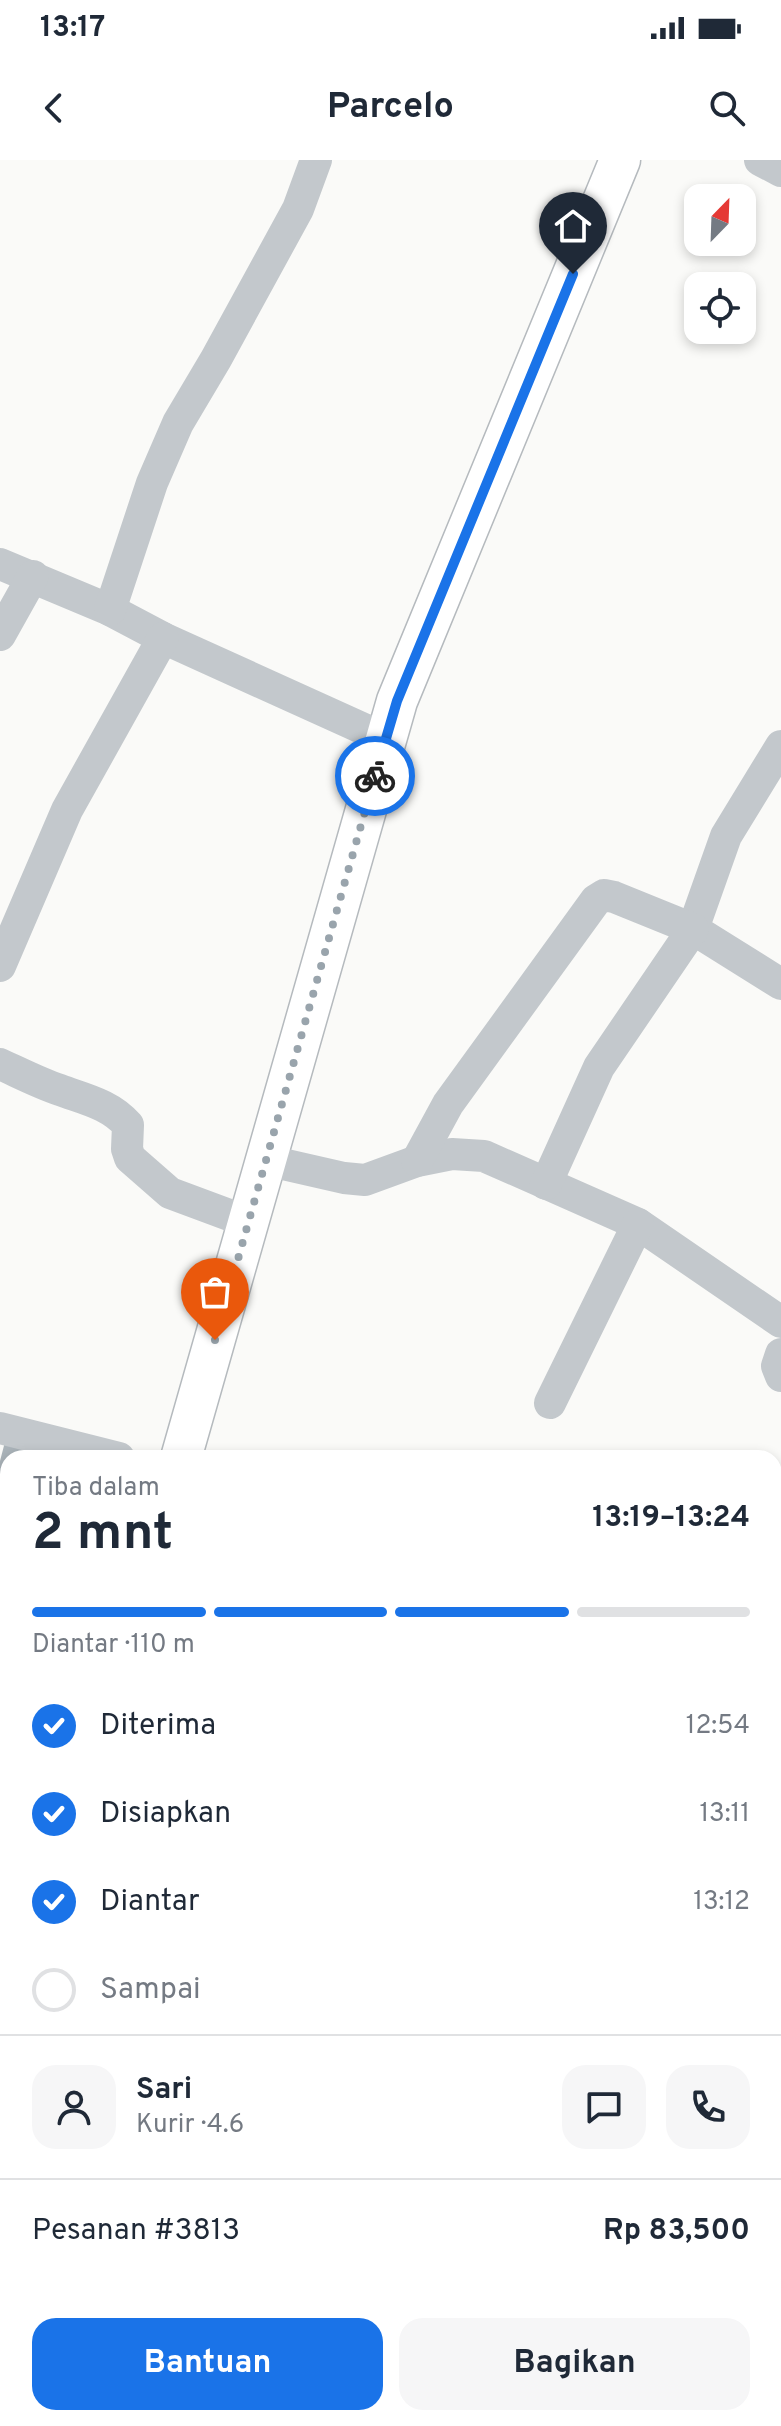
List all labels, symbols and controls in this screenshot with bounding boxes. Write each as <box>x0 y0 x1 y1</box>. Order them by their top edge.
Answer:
text: 13:17 <box>40 10 105 47</box>
text: Parcelo <box>327 85 454 131</box>
icon: back <box>32 86 76 130</box>
icon: search <box>705 86 749 130</box>
north arrow <box>684 184 756 256</box>
map controls <box>684 184 756 344</box>
pin <box>539 192 607 274</box>
icon: home <box>551 204 595 248</box>
button: locate <box>684 272 756 344</box>
courier <box>335 736 415 816</box>
icon: bike <box>353 754 397 798</box>
pin <box>181 1258 249 1340</box>
icon: bag <box>193 1270 237 1314</box>
text: Tiba dalam <box>32 1472 160 1505</box>
text: 13:19–13:24 <box>592 1500 750 1537</box>
text: 2 mnt <box>32 1502 173 1568</box>
text: Diantar · 110 m <box>32 1629 195 1662</box>
icon: check <box>32 1704 76 1748</box>
text: Diterima <box>100 1708 216 1745</box>
text: 12:54 <box>686 1710 750 1743</box>
icon: check <box>32 1792 76 1836</box>
text: Disiapkan <box>100 1796 231 1833</box>
text: 13:11 <box>699 1798 750 1831</box>
icon: check <box>32 1880 76 1924</box>
text: Diantar <box>100 1884 200 1921</box>
text: 13:12 <box>693 1886 750 1919</box>
text: Sampai <box>100 1972 201 2009</box>
button: person <box>32 2065 116 2149</box>
button: chat <box>562 2065 646 2149</box>
button: phone <box>666 2065 750 2149</box>
text: Sari <box>136 2072 192 2109</box>
text: Kurir · 4.6 <box>136 2109 244 2142</box>
text: Pesanan #3813 <box>32 2213 240 2250</box>
text: Rp 83,500 <box>603 2213 750 2250</box>
button: Bantuan <box>32 2318 383 2410</box>
button: Bagikan <box>399 2318 750 2410</box>

